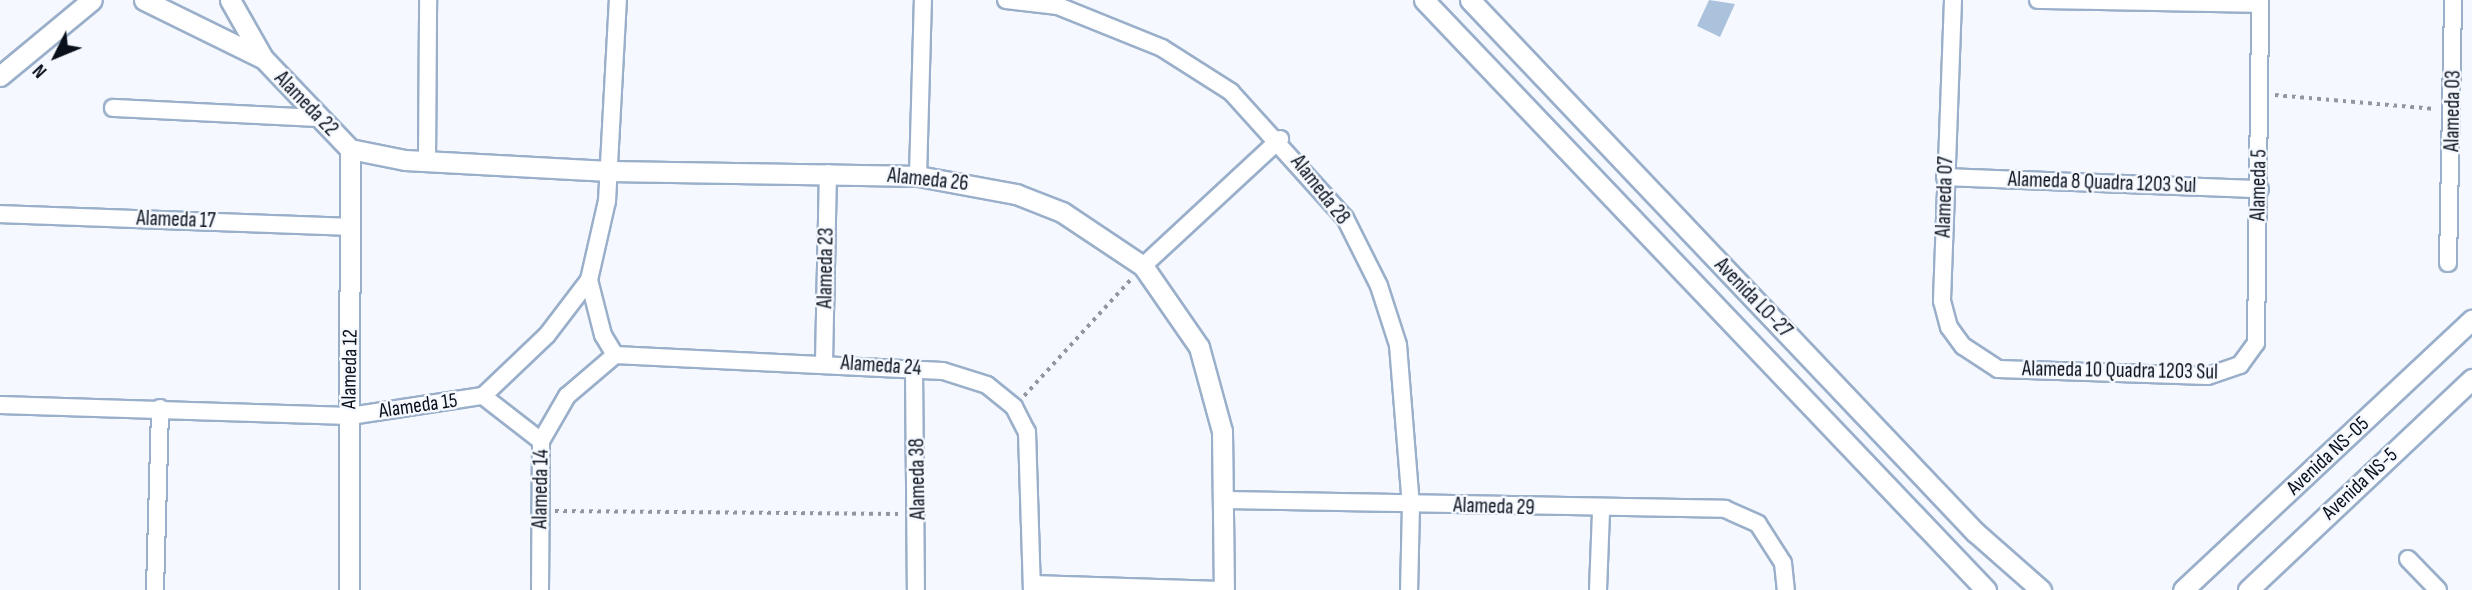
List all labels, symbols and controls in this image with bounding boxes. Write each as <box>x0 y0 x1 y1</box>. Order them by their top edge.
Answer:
north arrow <box>21 21 91 91</box>
text: N <box>28 59 52 82</box>
street label: Alameda 22 <box>269 66 343 142</box>
street label: Alameda 03 <box>2440 70 2466 152</box>
street label: Alameda 5 <box>2246 149 2272 221</box>
street label: Alameda 28 <box>1285 150 1355 230</box>
street label: Alameda 07 <box>1931 156 1959 238</box>
street label: Alameda 26 <box>886 163 970 197</box>
street label: Alameda 8 Quadra 1203 Sul <box>2007 167 2197 199</box>
street label: Alameda 17 <box>136 206 216 234</box>
street label: Alameda 23 <box>813 227 839 309</box>
street label: Avenida LO-27 <box>1709 253 1797 343</box>
street label: Alameda 12 <box>337 329 363 409</box>
street label: Alameda 24 <box>840 351 922 381</box>
street label: Alameda 10 Quadra 1203 Sul <box>2022 357 2218 385</box>
street label: Alameda 15 <box>377 388 459 424</box>
street label: Avenida NS-05 <box>2282 411 2374 501</box>
street label: Alameda 38 <box>905 438 931 520</box>
street label: Avenida NS-5 <box>2317 443 2403 525</box>
street label: Alameda 14 <box>528 449 554 529</box>
street label: Alameda 29 <box>1453 493 1535 521</box>

